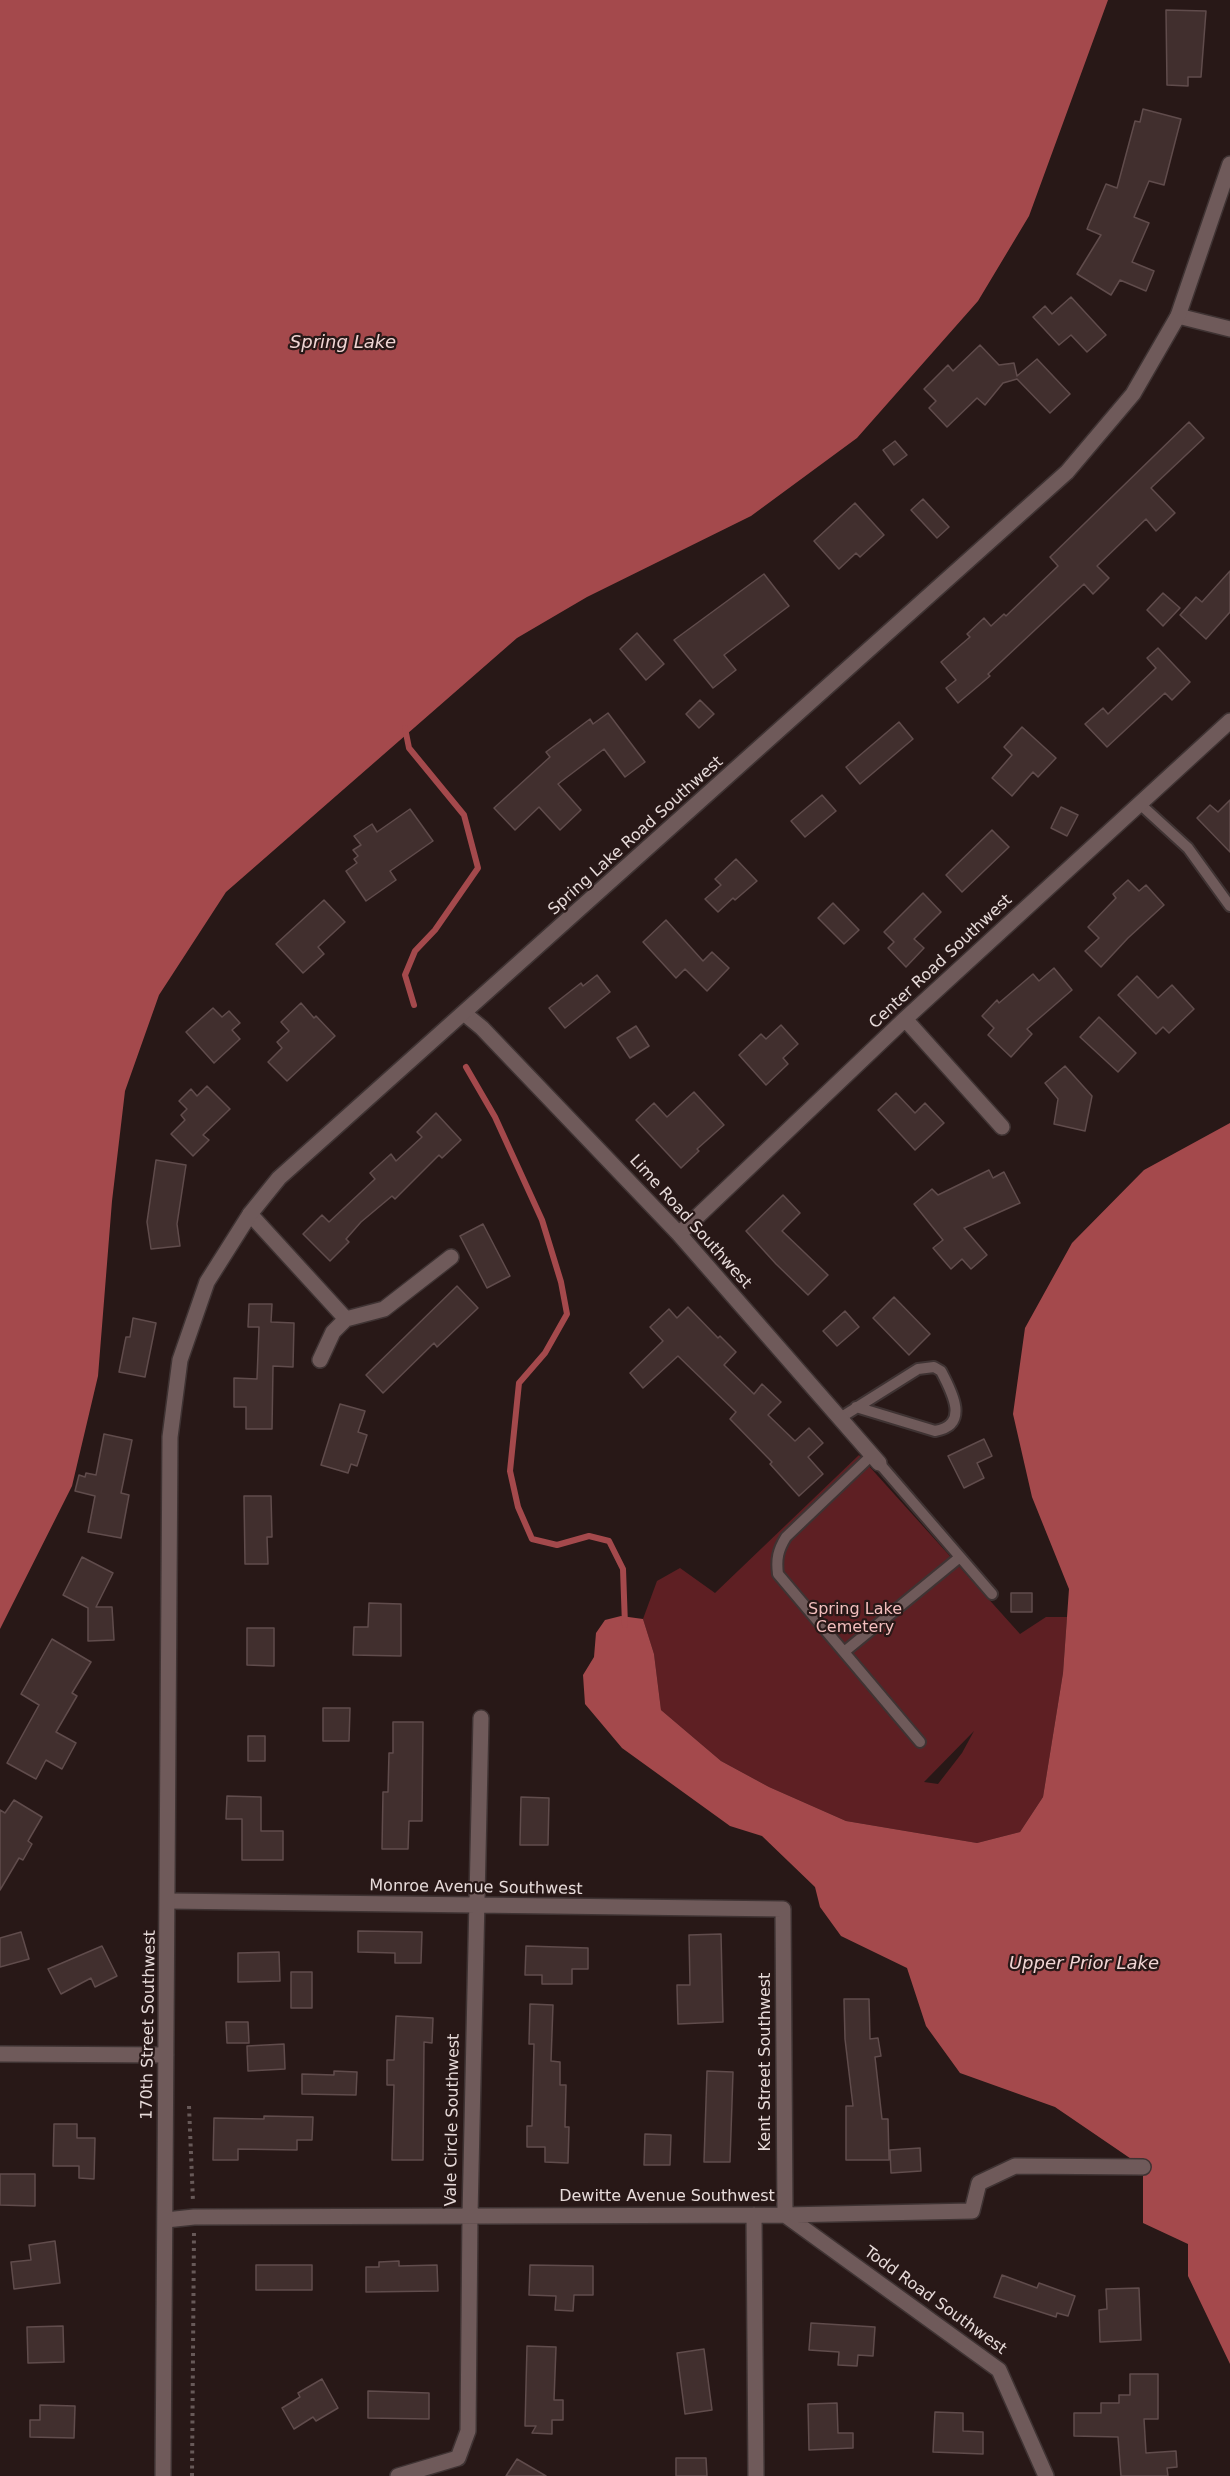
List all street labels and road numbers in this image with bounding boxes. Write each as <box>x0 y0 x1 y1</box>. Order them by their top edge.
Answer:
street label: Spring Lake Road Southwest <box>545 752 727 920</box>
street label: Center Road Southwest <box>866 891 1016 1033</box>
street label: Lime Road Southwest <box>625 1151 755 1293</box>
street label: Monroe Avenue Southwest <box>369 1877 583 1899</box>
street label: 170th Street Southwest <box>138 1930 160 2120</box>
street label: Kent Street Southwest <box>756 1973 776 2151</box>
street label: Vale Circle Southwest <box>442 2033 464 2207</box>
street label: Dewitte Avenue Southwest <box>559 2187 775 2207</box>
street label: Todd Road Southwest <box>860 2243 1010 2359</box>

